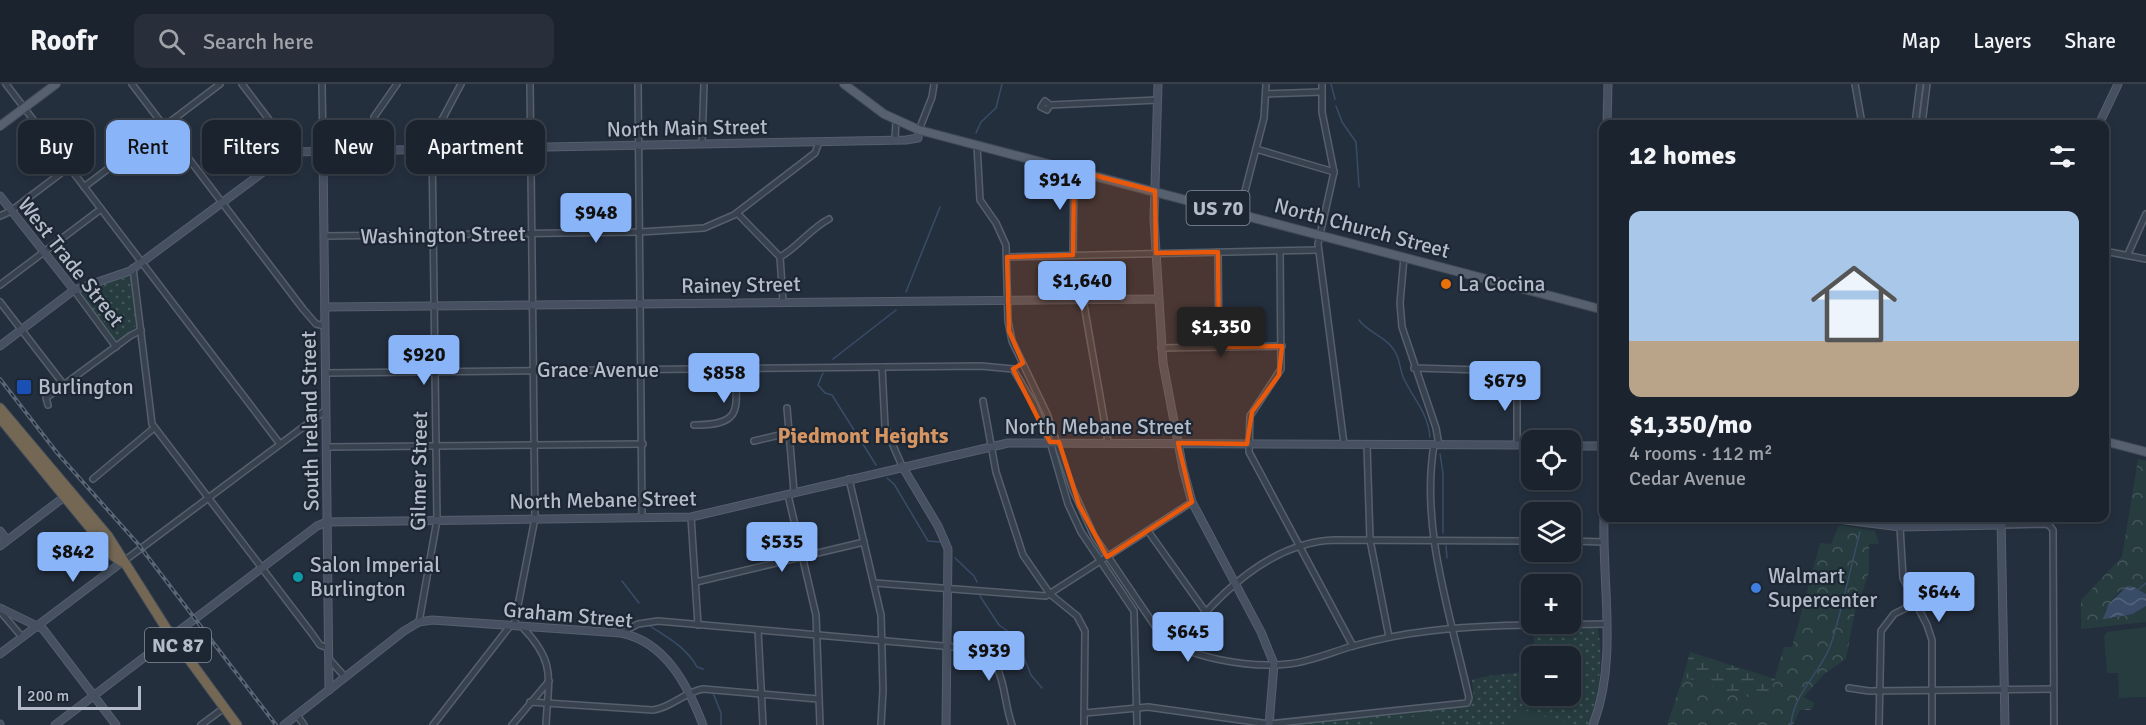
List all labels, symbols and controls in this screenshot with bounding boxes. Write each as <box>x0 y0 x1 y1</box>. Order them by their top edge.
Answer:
search box <box>134 14 554 68</box>
text: Roofr <box>30 24 98 58</box>
icon: search <box>155 25 188 58</box>
text: Search here <box>203 28 314 55</box>
text: Map <box>1902 28 1940 54</box>
text: Layers <box>1973 28 2031 54</box>
text: Share <box>2064 28 2116 54</box>
street label: North Main Street <box>606 114 768 142</box>
chip: Buy <box>18 120 94 174</box>
chip: Rent <box>106 120 190 174</box>
chip: Filters <box>202 120 301 174</box>
chip: New <box>313 120 394 174</box>
chip: Apartment <box>406 120 545 174</box>
text: 12 homes <box>1629 140 1736 172</box>
icon: filters <box>2046 140 2079 173</box>
pin: $914 <box>1024 160 1096 211</box>
text: $914 <box>1038 167 1082 192</box>
road number: US 70 <box>1186 191 1250 225</box>
street label: West Trade Street <box>12 192 130 332</box>
street label: North Church Street <box>1272 192 1452 264</box>
pin: $948 <box>560 193 632 244</box>
text: $948 <box>574 200 618 225</box>
street label: Washington Street <box>360 221 526 249</box>
icon: home <box>1800 250 1908 358</box>
pin: $1,640 <box>1033 261 1131 312</box>
text: $1,640 <box>1052 268 1112 293</box>
street label: Rainey Street <box>681 271 801 299</box>
place label: La Cocina <box>1458 271 1545 297</box>
marker: La Cocina <box>1439 277 1453 291</box>
pin: $1,350 <box>1172 307 1270 358</box>
text: $1,350 <box>1191 314 1251 339</box>
street label: South Ireland Street <box>295 331 325 511</box>
pin: $920 <box>388 335 460 386</box>
text: $920 <box>402 342 446 367</box>
pin: $858 <box>688 353 760 404</box>
street label: Grace Avenue <box>537 357 659 383</box>
text: $858 <box>702 360 746 385</box>
pin: $679 <box>1469 361 1541 412</box>
text: $679 <box>1483 368 1527 393</box>
place label: Burlington <box>38 374 134 400</box>
marker: Burlington <box>15 378 33 396</box>
text: $1,350/mo <box>1629 409 1752 441</box>
street label: Gilmer Street <box>405 411 433 531</box>
street label: North Mebane Street <box>1004 414 1192 440</box>
district label: Piedmont Heights <box>778 422 949 449</box>
map controls <box>1521 430 1581 706</box>
button: locate <box>1521 430 1581 490</box>
text: 4 rooms · 112 m² <box>1629 441 1773 466</box>
text: Cedar Avenue <box>1629 466 1746 491</box>
street label: North Mebane Street <box>509 485 697 515</box>
button: layers <box>1521 502 1581 562</box>
pin: $535 <box>746 522 818 573</box>
text: $535 <box>760 529 804 554</box>
pin: $842 <box>37 532 109 583</box>
text: $842 <box>51 539 95 564</box>
place label: Salon Imperial Burlington <box>310 552 440 602</box>
place label: Walmart Supercenter <box>1768 563 1878 613</box>
marker: Salon Imperial Burlington <box>291 570 305 584</box>
pin: $644 <box>1903 572 1975 623</box>
button: + <box>1521 574 1581 634</box>
text: $644 <box>1917 579 1961 604</box>
marker: Walmart Supercenter <box>1749 581 1763 595</box>
street label: Graham Street <box>502 596 634 634</box>
pin: $645 <box>1152 612 1224 663</box>
text: $645 <box>1166 619 1210 644</box>
road number: NC 87 <box>145 628 211 662</box>
pin: $939 <box>953 631 1025 682</box>
text: $939 <box>967 638 1011 663</box>
button: − <box>1521 646 1581 706</box>
scale bar <box>18 683 141 710</box>
text: 200 m <box>27 686 69 706</box>

